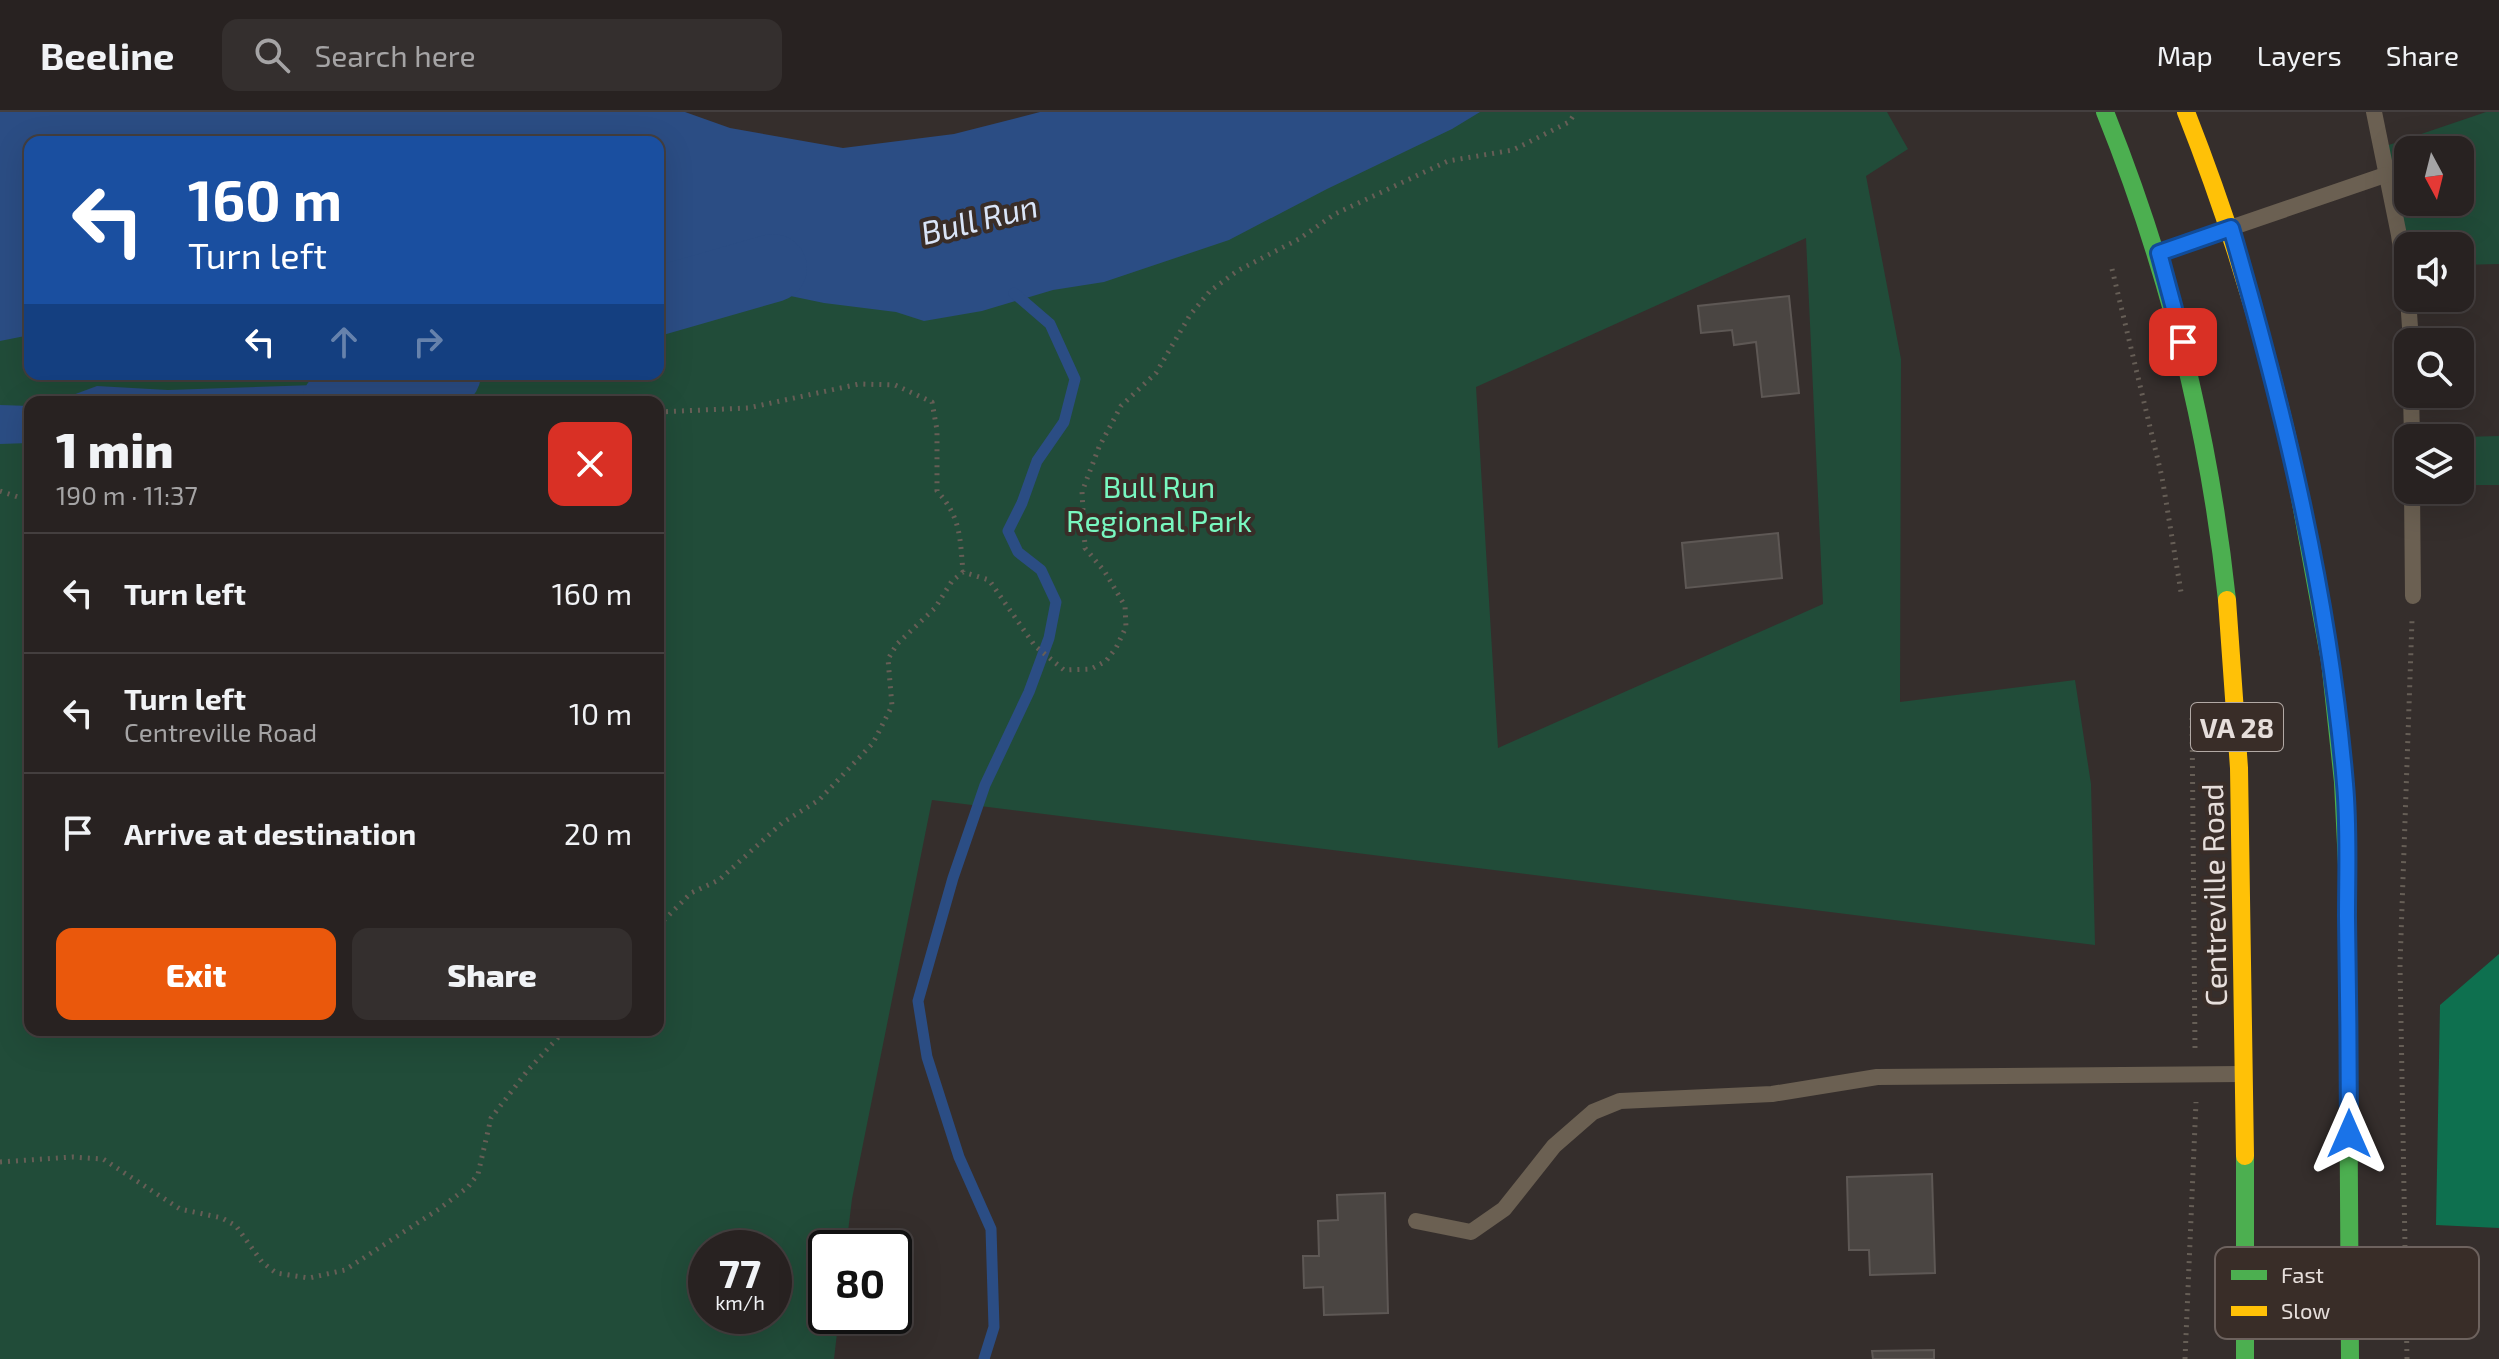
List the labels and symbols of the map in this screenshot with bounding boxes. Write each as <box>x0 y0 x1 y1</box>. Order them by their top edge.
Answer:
north arrow <box>2394 136 2474 216</box>
water label: Bull Run <box>916 185 1042 251</box>
pin <box>2149 308 2217 376</box>
park label: Bull Run Regional Park <box>1066 468 1252 538</box>
road number: VA 28 <box>2191 703 2283 751</box>
street label: Centreville Road <box>2193 783 2233 1007</box>
position arrow <box>2307 1092 2391 1176</box>
speed limit sign: 80 <box>808 1230 912 1334</box>
legend <box>2215 1247 2479 1339</box>
text: Fast <box>2281 1261 2324 1287</box>
text: Slow <box>2281 1297 2330 1323</box>

